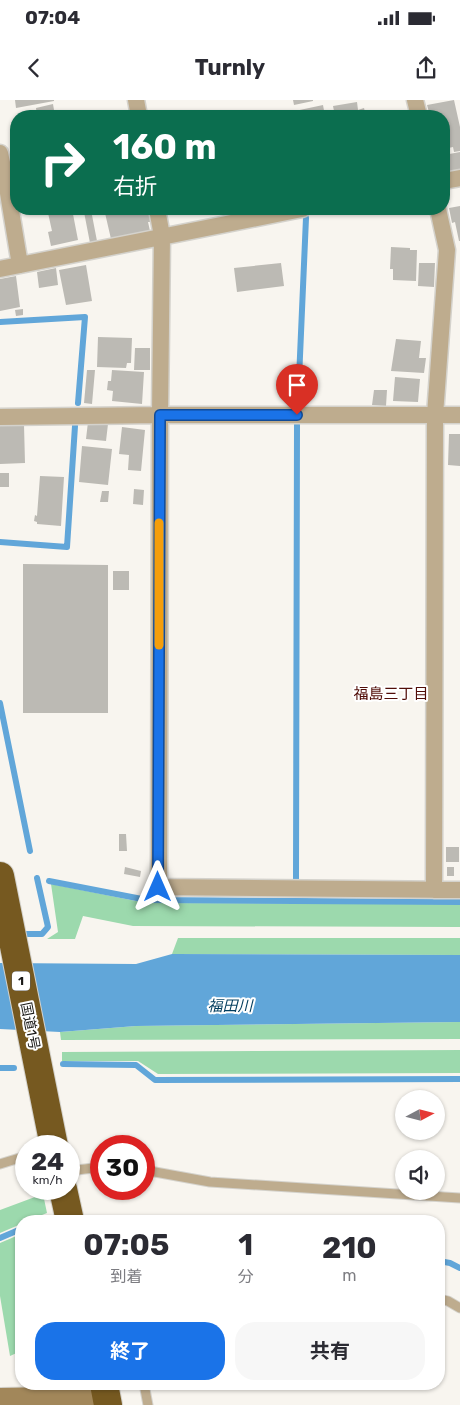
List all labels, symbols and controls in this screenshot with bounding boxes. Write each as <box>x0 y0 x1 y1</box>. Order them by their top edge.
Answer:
text: 07:04 <box>25 6 80 29</box>
icon: back <box>20 54 48 82</box>
text: Turnly <box>195 54 265 81</box>
icon: share <box>412 54 440 82</box>
text: 160 m <box>113 126 217 168</box>
icon: right <box>30 130 95 195</box>
text: 右折 <box>113 173 157 200</box>
pin <box>276 364 318 415</box>
icon: arrive <box>283 371 311 399</box>
district label: 福島三丁目 <box>353 685 429 703</box>
position arrow <box>131 860 183 912</box>
road number: 1 <box>12 971 30 990</box>
water label: 福田川 <box>207 997 254 1015</box>
street label: 国道1号 <box>17 1001 43 1051</box>
north arrow <box>395 1090 445 1140</box>
map controls <box>395 1090 445 1200</box>
speed limit sign: 30 <box>90 1135 155 1200</box>
text: 24 <box>31 1147 64 1176</box>
button: sound <box>395 1150 445 1200</box>
text: km/h <box>33 1173 62 1187</box>
text: 07:05 <box>83 1227 169 1263</box>
text: 1 <box>238 1227 253 1263</box>
text: 210 <box>322 1230 377 1266</box>
text: m <box>342 1266 356 1285</box>
text: 到着 <box>110 1267 142 1286</box>
text: 分 <box>238 1267 254 1286</box>
button: 終了 <box>35 1322 225 1380</box>
button: 共有 <box>235 1322 425 1380</box>

